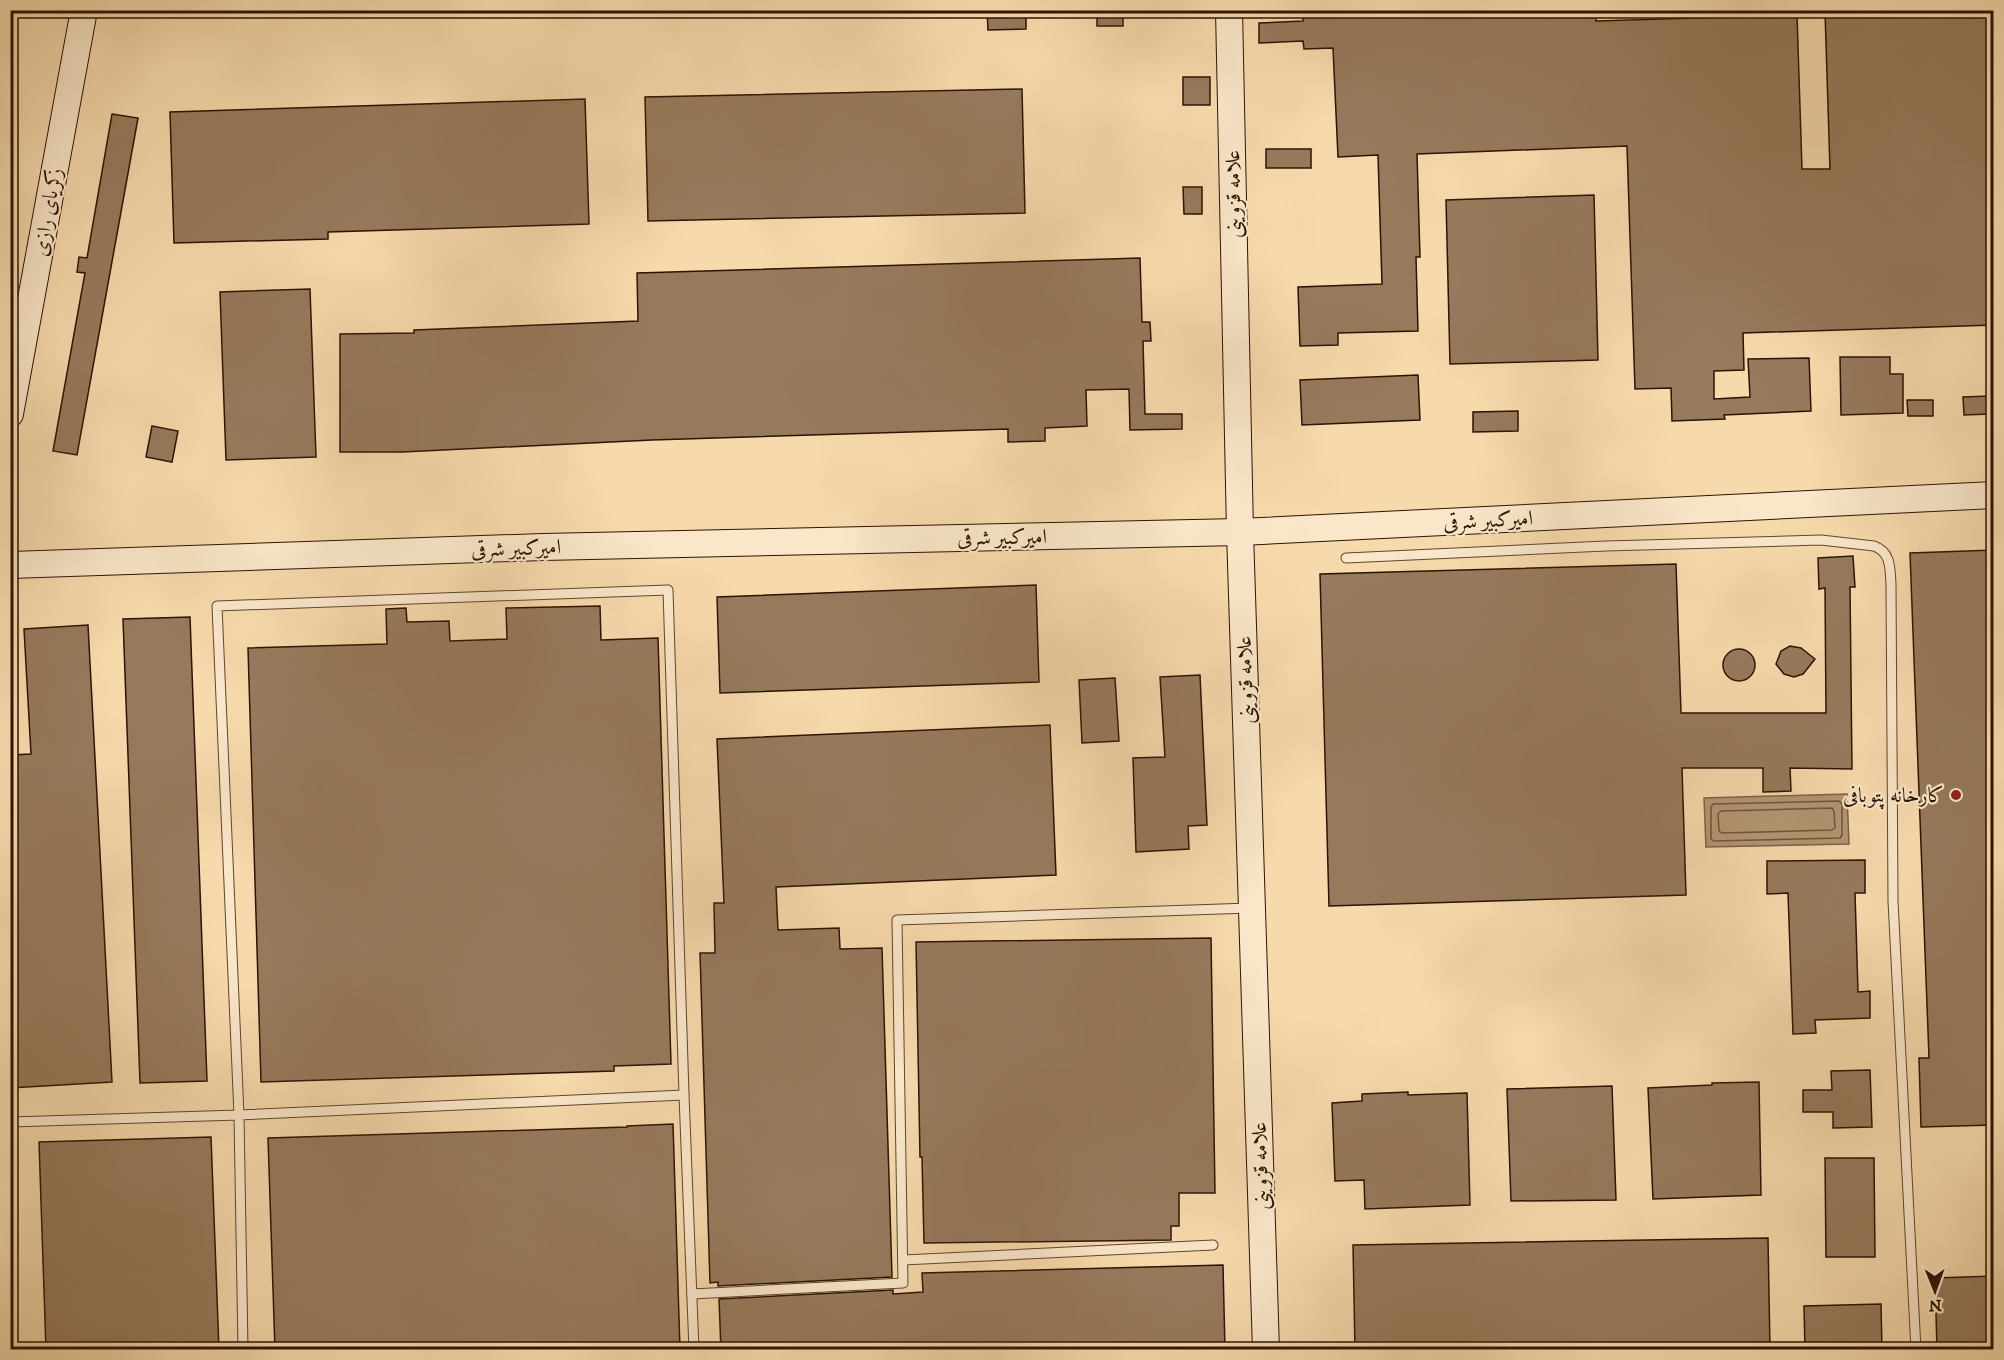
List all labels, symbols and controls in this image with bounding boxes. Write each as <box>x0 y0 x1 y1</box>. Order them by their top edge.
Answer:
street label: علامه قزوینی <box>1220 150 1248 238</box>
street label: زکریای رازی <box>27 166 69 258</box>
street label: امیرکبیر شرقی <box>1442 506 1534 536</box>
street label: امیرکبیر شرقی <box>957 524 1047 552</box>
street label: امیرکبیر شرقی <box>471 534 561 564</box>
street label: علامه قزوینی <box>1231 635 1261 725</box>
place label: کارخانه پتوبافی <box>1843 783 1944 810</box>
marker: کارخانه پتوبافی <box>1949 788 1963 802</box>
street label: علامه قزوینی <box>1246 1121 1276 1211</box>
north arrow <box>1905 1261 1965 1321</box>
text: N <box>1929 1295 1942 1315</box>

